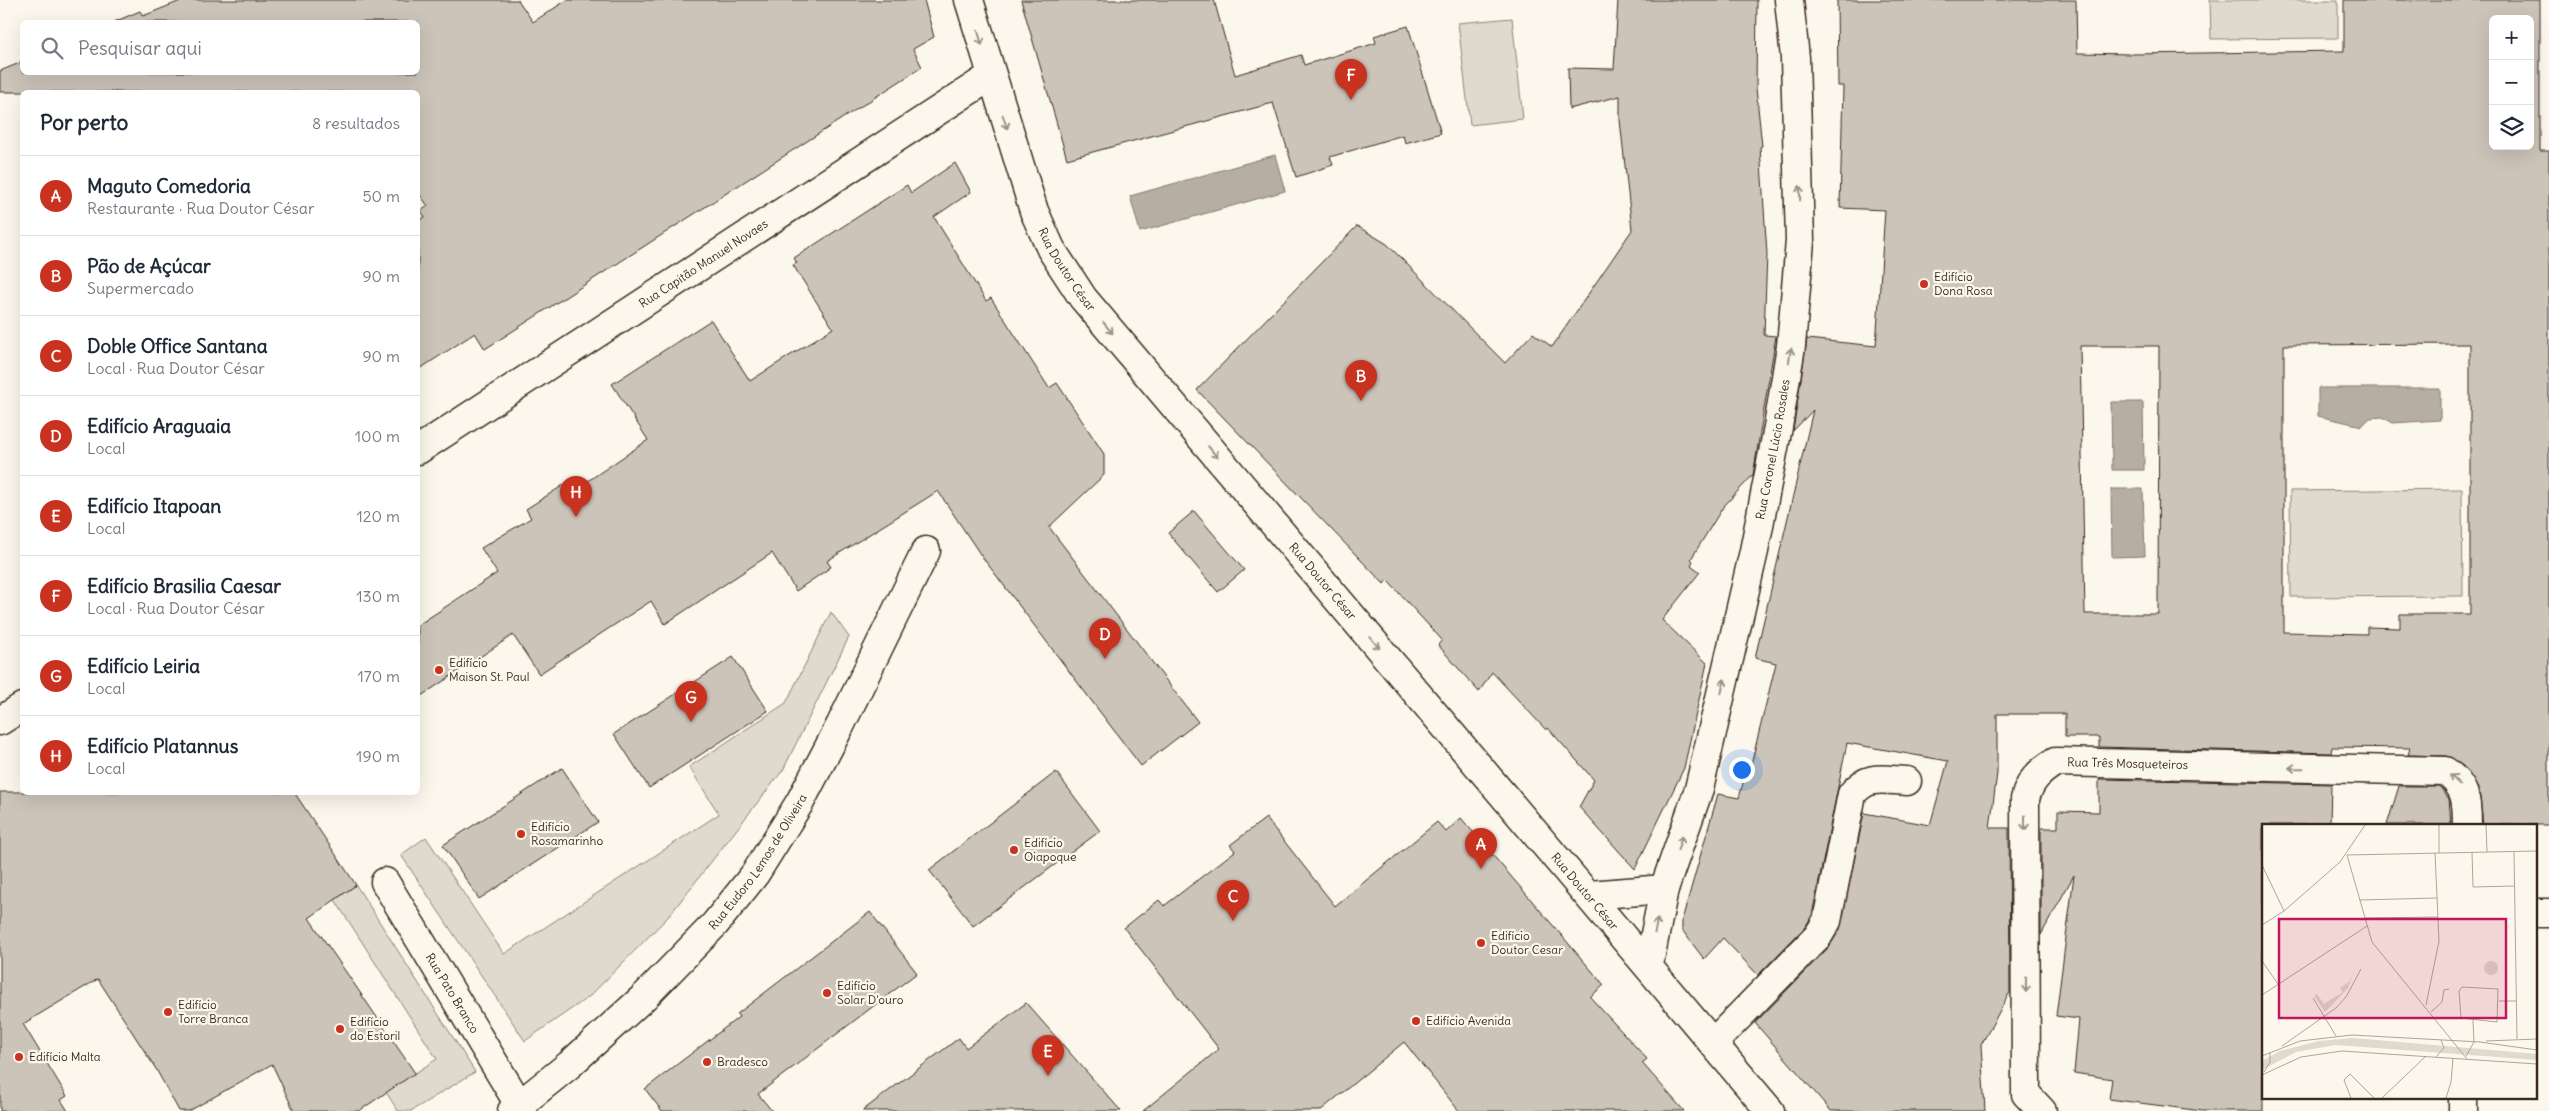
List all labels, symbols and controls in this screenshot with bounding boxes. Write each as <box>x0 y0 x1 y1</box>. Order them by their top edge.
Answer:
map controls <box>2489 15 2534 150</box>
button: + <box>2489 15 2534 60</box>
search box <box>20 20 420 75</box>
one-way arrow <box>975 30 985 46</box>
icon: search <box>38 34 66 62</box>
text: Pesquisar aqui <box>78 36 202 60</box>
pin: F <box>1335 59 1367 100</box>
button: − <box>2489 60 2534 105</box>
button: layers <box>2489 105 2534 150</box>
text: Por perto <box>40 109 128 136</box>
text: 8 resultados <box>312 113 400 133</box>
one-way arrow <box>1001 114 1011 130</box>
text: Maguto Comedoria <box>87 174 251 198</box>
one-way arrow <box>1795 185 1804 201</box>
text: A <box>51 186 61 206</box>
text: 50 m <box>362 186 400 206</box>
text: Restaurante · Rua Doutor César <box>87 198 315 218</box>
street label: Rua Capitão Manuel Novaes <box>636 216 771 311</box>
street label: Rua Doutor César <box>1035 225 1099 314</box>
text: Pão de Açúcar <box>87 254 211 278</box>
text: B <box>51 266 61 286</box>
text: 90 m <box>362 266 400 286</box>
place label: Edifício Dona Rosa <box>1934 269 1993 298</box>
text: Supermercado <box>87 278 194 298</box>
marker: Edifício Dona Rosa <box>1918 278 1930 290</box>
one-way arrow <box>1103 321 1114 334</box>
text: Doble Office Santana <box>87 334 267 358</box>
text: C <box>51 346 61 366</box>
text: 90 m <box>362 346 400 366</box>
one-way arrow <box>1785 348 1795 364</box>
text: Local · Rua Doutor César <box>87 358 265 378</box>
pin: B <box>1345 360 1377 401</box>
street label: Rua Coronel Lúcio Rosales <box>1752 378 1793 521</box>
text: Edifício Araguaia <box>87 414 231 438</box>
text: D <box>50 426 62 446</box>
text: 100 m <box>355 426 400 446</box>
text: Local <box>87 438 125 458</box>
one-way arrow <box>1208 445 1219 458</box>
pin: H <box>560 476 592 517</box>
text: Edifício Itapoan <box>87 494 221 518</box>
text: E <box>51 506 61 526</box>
text: 120 m <box>357 506 400 526</box>
text: Local <box>87 518 125 538</box>
street label: Rua Doutor César <box>1286 539 1360 623</box>
text: Edifício Brasilia Caesar <box>87 574 281 598</box>
text: F <box>51 586 61 606</box>
text: 130 m <box>356 586 400 606</box>
text: Local · Rua Doutor César <box>87 598 265 618</box>
pin: D <box>1089 618 1121 659</box>
one-way arrow <box>1369 636 1381 649</box>
text: Edifício Leiria <box>87 654 200 678</box>
place label: Edifício Maison St. Paul <box>449 655 529 684</box>
marker: Edifício Maison St. Paul <box>433 664 445 676</box>
text: G <box>50 666 62 686</box>
text: 170 m <box>357 666 400 686</box>
text: Local <box>87 678 125 698</box>
one-way arrow <box>1719 678 1728 694</box>
pin: G <box>675 681 707 722</box>
text: Edifício Platannus <box>87 734 238 758</box>
text: H <box>50 746 62 766</box>
text: 190 m <box>356 746 400 766</box>
street label: Rua Três Mosqueteiros <box>2067 754 2188 772</box>
your location <box>1729 757 1755 783</box>
text: Local <box>87 758 125 778</box>
one-way arrow <box>2288 763 2304 772</box>
one-way arrow <box>2449 774 2461 786</box>
street label: Rua Eudoro Lemos de Oliveira <box>705 791 810 933</box>
one-way arrow <box>2020 814 2030 830</box>
place label: Edifício Rosamarinho <box>531 819 603 848</box>
inset map <box>2262 824 2536 1098</box>
marker: Edifício Rosamarinho <box>515 828 527 840</box>
pin: A <box>1465 828 1497 869</box>
place label: Edifício Oiapoque <box>1024 835 1076 864</box>
one-way arrow <box>1676 835 1686 851</box>
marker: Edifício Oiapoque <box>1008 844 1020 856</box>
street label: Rua Doutor César <box>1548 850 1622 933</box>
pin: C <box>1217 880 1249 921</box>
one-way arrow <box>1652 919 1662 935</box>
place label: Edifício Doutor Cesar <box>1491 928 1563 957</box>
marker: Edifício Doutor Cesar <box>1475 937 1487 949</box>
street label: Rua Pato Branco <box>423 950 483 1036</box>
one-way arrow <box>2021 976 2031 993</box>
place label: Edifício Solar D'ouro <box>837 978 904 1007</box>
marker: Edifício Solar D'ouro <box>821 987 833 999</box>
place label: Edifício Torre Branca <box>178 997 248 1026</box>
marker: Edifício Torre Branca <box>162 1006 174 1018</box>
place label: Edifício Avenida <box>1426 1013 1511 1028</box>
place label: Edifício do Estoril <box>350 1014 400 1043</box>
marker: Edifício Avenida <box>1410 1015 1422 1027</box>
marker: Edifício do Estoril <box>334 1023 346 1035</box>
pin: E <box>1032 1035 1064 1076</box>
place label: Edifício Malta <box>29 1049 101 1064</box>
marker: Edifício Malta <box>13 1051 25 1063</box>
place label: Bradesco <box>717 1054 768 1069</box>
marker: Bradesco <box>701 1056 713 1068</box>

